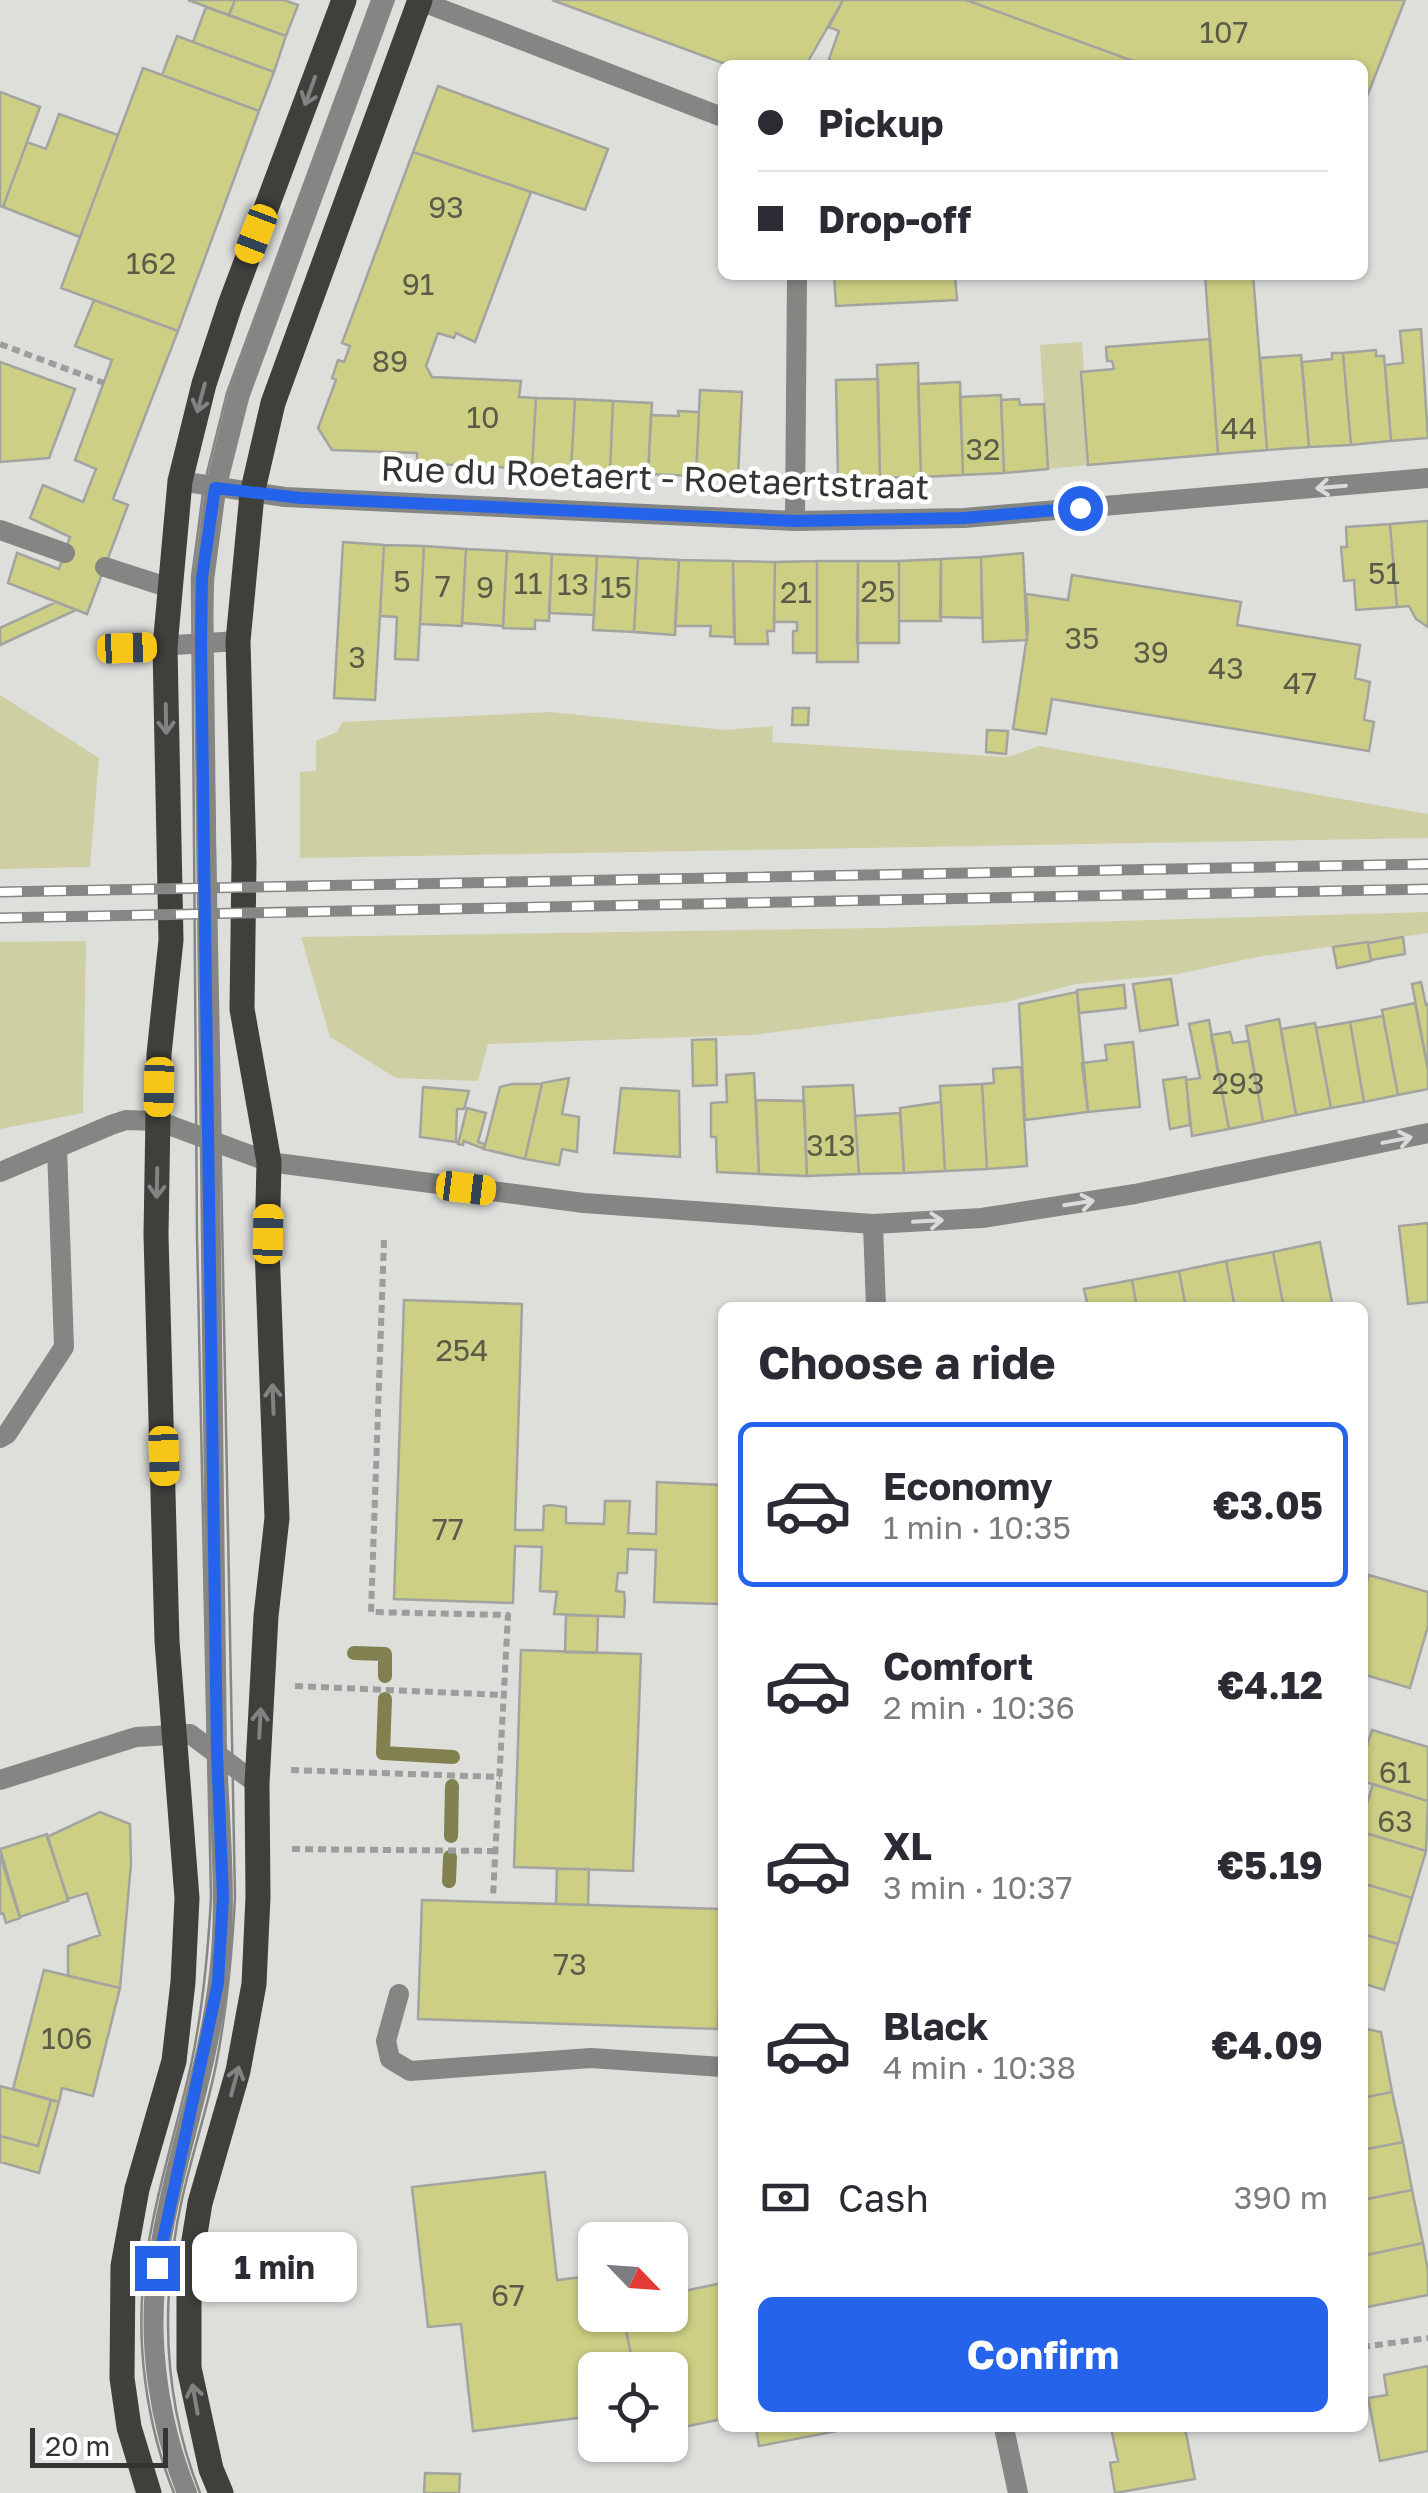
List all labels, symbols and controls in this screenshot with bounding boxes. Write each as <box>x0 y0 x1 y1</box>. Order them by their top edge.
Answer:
house number: 107 <box>1199 14 1249 50</box>
one-way arrow <box>299 76 317 106</box>
text: Pickup <box>818 100 944 145</box>
house number: 93 <box>428 189 464 225</box>
text: Drop-off <box>818 196 971 241</box>
car <box>231 201 281 267</box>
house number: 162 <box>126 245 176 281</box>
house number: 91 <box>402 266 434 302</box>
house number: 89 <box>372 343 408 379</box>
one-way arrow <box>190 381 209 413</box>
house number: 10 <box>466 399 500 435</box>
house number: 44 <box>1221 410 1257 446</box>
house number: 32 <box>966 431 1000 467</box>
street label: Rue du Roetaert - Roetaertstraat <box>380 446 930 508</box>
one-way arrow <box>1315 477 1347 496</box>
route start <box>1058 486 1103 531</box>
house number: 51 <box>1368 555 1400 591</box>
house number: 5 <box>393 563 411 599</box>
house number: 11 <box>513 565 543 601</box>
house number: 13 <box>557 566 589 602</box>
house number: 7 <box>435 568 451 604</box>
house number: 9 <box>476 569 494 605</box>
house number: 15 <box>600 569 632 605</box>
house number: 25 <box>861 573 895 609</box>
house number: 21 <box>780 574 812 610</box>
house number: 35 <box>1065 620 1099 656</box>
car <box>96 632 158 664</box>
house number: 39 <box>1133 634 1169 670</box>
house number: 3 <box>348 639 366 675</box>
house number: 43 <box>1208 650 1244 686</box>
house number: 47 <box>1283 665 1317 701</box>
one-way arrow <box>157 703 176 735</box>
car <box>143 1057 175 1117</box>
house number: 293 <box>1211 1065 1265 1101</box>
house number: 313 <box>806 1127 856 1163</box>
one-way arrow <box>1380 1129 1412 1148</box>
one-way arrow <box>147 1167 166 1199</box>
car <box>434 1169 498 1207</box>
one-way arrow <box>1062 1193 1094 1212</box>
car <box>252 1204 284 1264</box>
one-way arrow <box>911 1211 943 1230</box>
house number: 254 <box>435 1332 489 1368</box>
text: Choose a ride <box>758 1335 1056 1389</box>
one-way arrow <box>263 1383 282 1415</box>
car <box>148 1425 180 1487</box>
icon: car <box>763 1460 853 1550</box>
text: Economy <box>883 1463 1052 1508</box>
text: €3.05 <box>1213 1482 1323 1527</box>
text: 1 min · 10:35 <box>883 1508 1071 1546</box>
house number: 77 <box>432 1511 464 1547</box>
icon: car <box>763 1640 853 1730</box>
text: Comfort <box>883 1643 1033 1688</box>
text: €4.12 <box>1218 1662 1323 1707</box>
text: 2 min · 10:36 <box>883 1688 1075 1726</box>
one-way arrow <box>251 1707 270 1739</box>
house number: 61 <box>1379 1754 1411 1790</box>
house number: 63 <box>1377 1803 1413 1839</box>
icon: car <box>763 1820 853 1910</box>
text: XL <box>883 1823 932 1868</box>
text: €5.19 <box>1217 1842 1323 1887</box>
text: 3 min · 10:37 <box>883 1868 1073 1906</box>
house number: 73 <box>553 1946 587 1982</box>
icon: car <box>763 2000 853 2090</box>
text: Black <box>883 2003 988 2048</box>
house number: 106 <box>41 2020 93 2056</box>
text: €4.09 <box>1211 2022 1323 2067</box>
text: 4 min · 10:38 <box>883 2048 1076 2086</box>
one-way arrow <box>226 2066 245 2097</box>
icon: cash <box>758 2170 813 2225</box>
text: Cash <box>838 2175 929 2220</box>
text: 390 m <box>1234 2178 1328 2216</box>
north arrow <box>578 2222 688 2332</box>
map controls <box>578 2222 688 2462</box>
callout: 1 min <box>192 2233 357 2303</box>
route end <box>135 2246 180 2291</box>
text: 1 min <box>234 2248 315 2286</box>
house number: 67 <box>491 2277 525 2313</box>
button: Confirm <box>758 2297 1328 2412</box>
button: locate <box>578 2352 688 2462</box>
one-way arrow <box>185 2384 204 2416</box>
scale bar <box>30 2423 168 2468</box>
text: 20 m <box>45 2429 110 2462</box>

